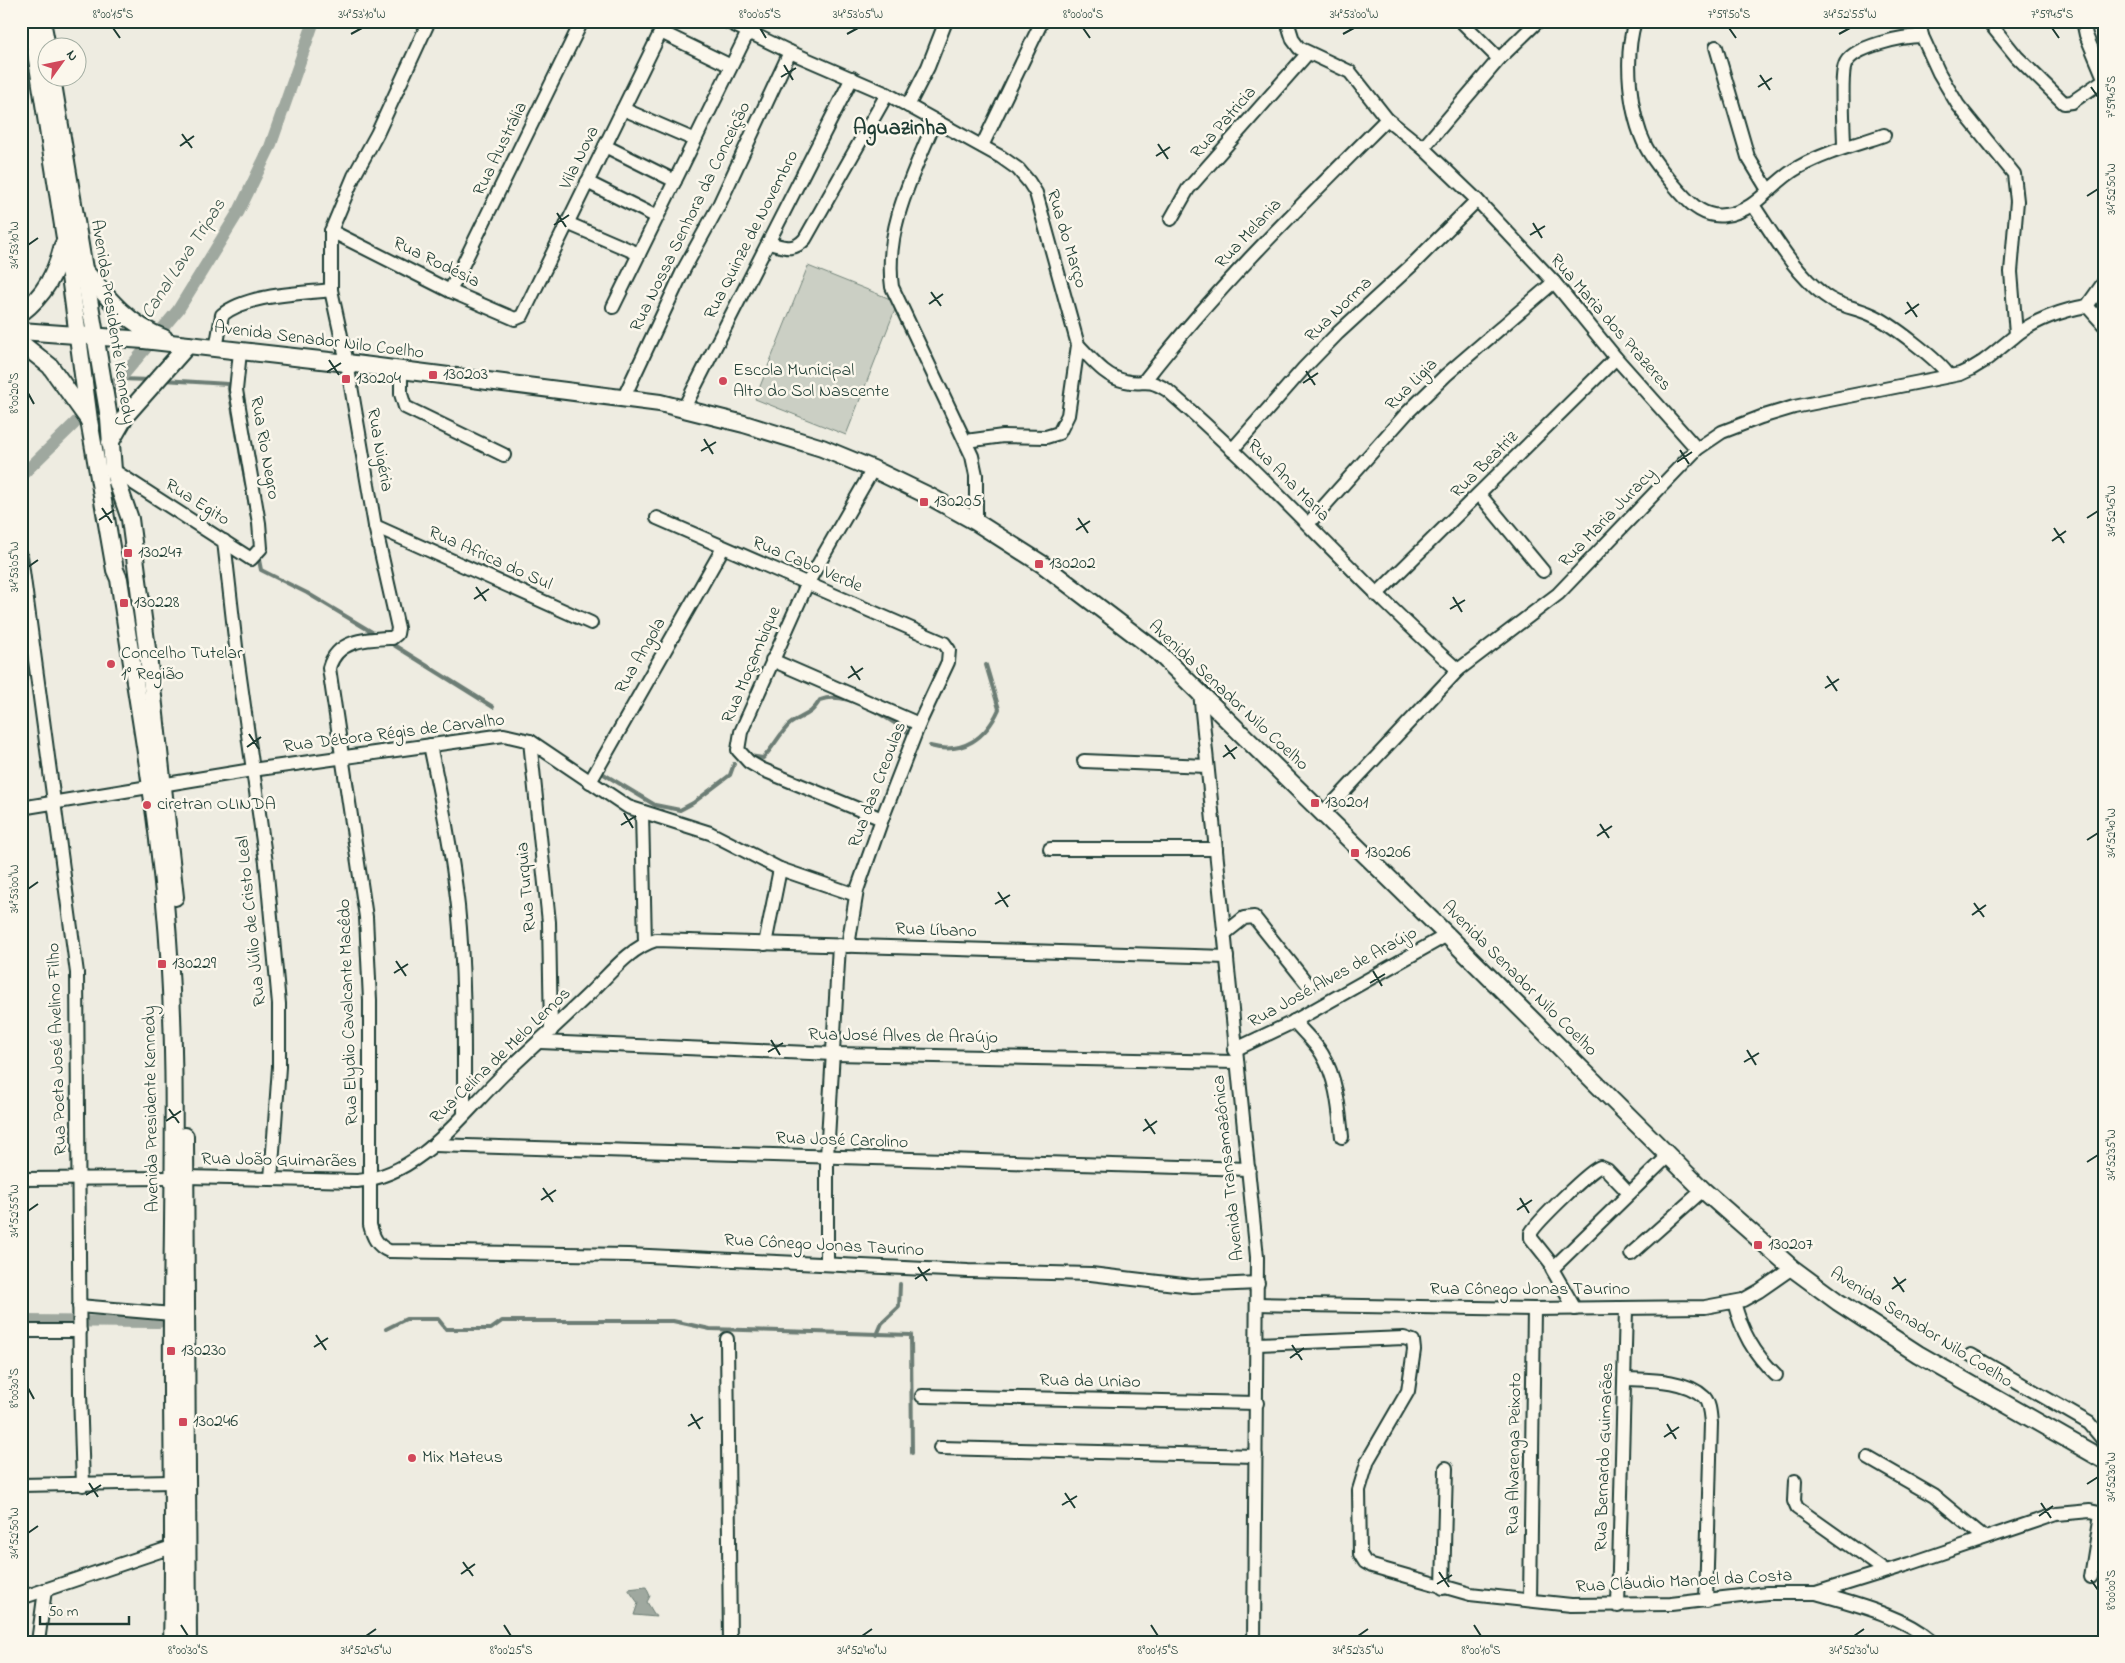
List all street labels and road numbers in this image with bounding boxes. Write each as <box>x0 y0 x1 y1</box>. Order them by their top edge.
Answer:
street label: Rua Patricia <box>1185 81 1263 165</box>
street label: Rua Austrália <box>467 98 535 200</box>
street label: Rua Nossa Senhora da Conceição <box>624 98 758 336</box>
street label: Vila Nova <box>553 122 607 195</box>
street label: Rua Quinze de Novembro <box>698 146 806 324</box>
street label: Rua do Março <box>1039 186 1093 292</box>
street label: Rua Melania <box>1209 193 1289 275</box>
street label: Avenida Presidente Kennedy <box>83 218 141 426</box>
street label: Rua Rodésia <box>388 231 484 295</box>
street label: Rua Maria dos Prazeres <box>1543 249 1677 397</box>
street label: Rua Norma <box>1299 271 1379 349</box>
street label: Avenida Senador Nilo Coelho <box>213 315 425 367</box>
street label: Rua Ligia <box>1380 353 1445 418</box>
street label: Rua Rio Negro <box>241 394 286 502</box>
street label: Rua Nigéria <box>358 406 399 494</box>
street label: Rua Beatriz <box>1445 425 1525 505</box>
street label: Rua Ana Maria <box>1241 434 1335 528</box>
street label: Rua Maria Juracy <box>1553 462 1663 574</box>
street label: Rua Egito <box>159 473 234 534</box>
street label: Rua Africa do Sul <box>424 520 556 598</box>
street label: Rua Cabo Verde <box>748 530 867 600</box>
street label: Rua Moçambique <box>716 602 789 728</box>
street label: Rua Angola <box>609 613 674 699</box>
street label: Avenida Senador Nilo Coelho <box>1142 614 1314 778</box>
street label: Rua Débora Régis de Carvalho <box>282 708 506 761</box>
street label: Rua das Creoulas <box>842 718 914 852</box>
street label: Rua Júlio de Cristo Leal <box>230 834 274 1008</box>
street label: Rua Turquia <box>510 841 544 933</box>
street label: Avenida Senador Nilo Coelho <box>1435 895 1603 1063</box>
street label: Rua Elydio Cavalcante Macêdo <box>332 898 366 1126</box>
street label: Rua Líbano <box>895 917 977 945</box>
street label: Rua José Alves de Araújo <box>1244 921 1422 1035</box>
street label: Rua Poeta José Avelino Filho <box>41 942 75 1156</box>
street label: Rua Celina de Melo Lemos <box>425 982 577 1130</box>
street label: Avenida Presidente Kennedy <box>137 1005 167 1213</box>
street label: Rua José Alves de Araújo <box>808 1022 998 1052</box>
street label: Avenida Transamazônica <box>1206 1074 1252 1262</box>
street label: Rua José Carolino <box>775 1126 909 1156</box>
street label: Rua João Guimarães <box>201 1147 357 1175</box>
street label: Rua Cônego Jonas Taurino <box>723 1228 925 1265</box>
street label: Avenida Senador Nilo Coelho <box>1824 1261 2018 1395</box>
street label: Rua Cônego Jonas Taurino <box>1430 1277 1630 1304</box>
street label: Rua Bernardo Guimarães <box>1589 1362 1621 1552</box>
street label: Rua da Uniao <box>1039 1368 1141 1396</box>
street label: Rua Alvarenga Peixoto <box>1501 1372 1530 1536</box>
street label: Rua Cláudio Manoel da Costa <box>1575 1563 1793 1601</box>

